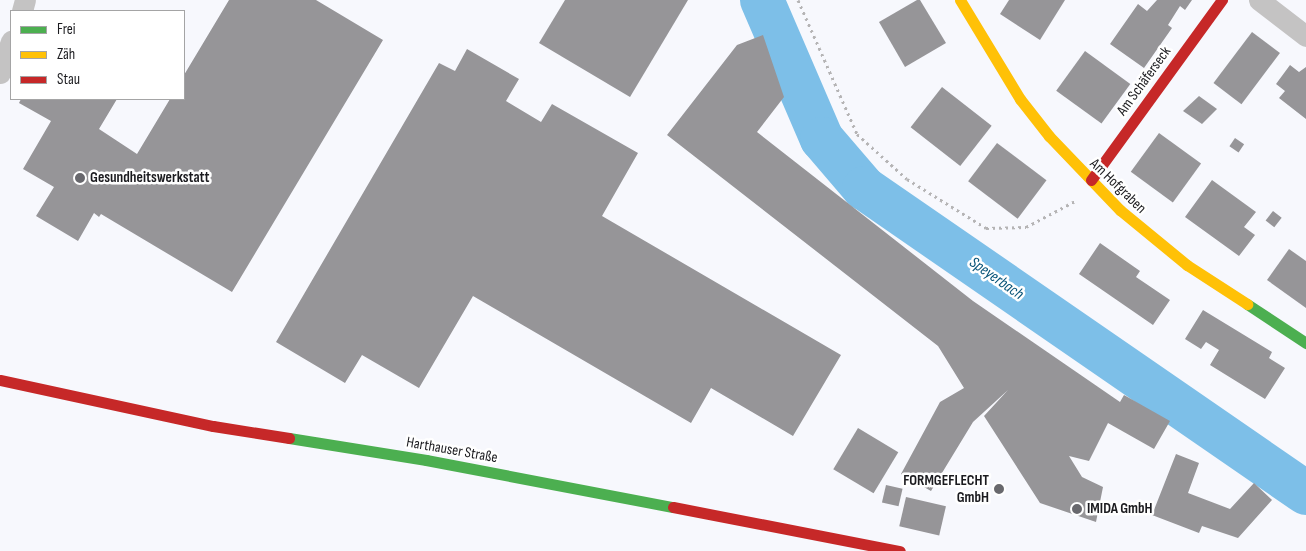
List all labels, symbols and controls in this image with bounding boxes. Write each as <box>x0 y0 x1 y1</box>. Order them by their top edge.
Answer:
legend <box>10 10 185 100</box>
text: Frei <box>57 20 76 39</box>
street label: Am Schäferseck <box>1113 43 1175 119</box>
text: Zäh <box>57 45 75 64</box>
text: Stau <box>57 70 80 89</box>
street label: Am Hofgraben <box>1086 155 1150 217</box>
place label: Gesundheitswerkstatt <box>90 169 209 187</box>
marker: Gesundheitswerkstatt <box>74 172 86 184</box>
water label: Speyerbach <box>965 253 1027 305</box>
street label: Harthauser Straße <box>405 433 499 467</box>
place label: FORMGEFLECHT GmbH <box>903 471 989 506</box>
marker: FORMGEFLECHT GmbH <box>993 483 1005 495</box>
place label: IMIDA GmbH <box>1087 500 1152 518</box>
marker: IMIDA GmbH <box>1071 503 1083 515</box>

